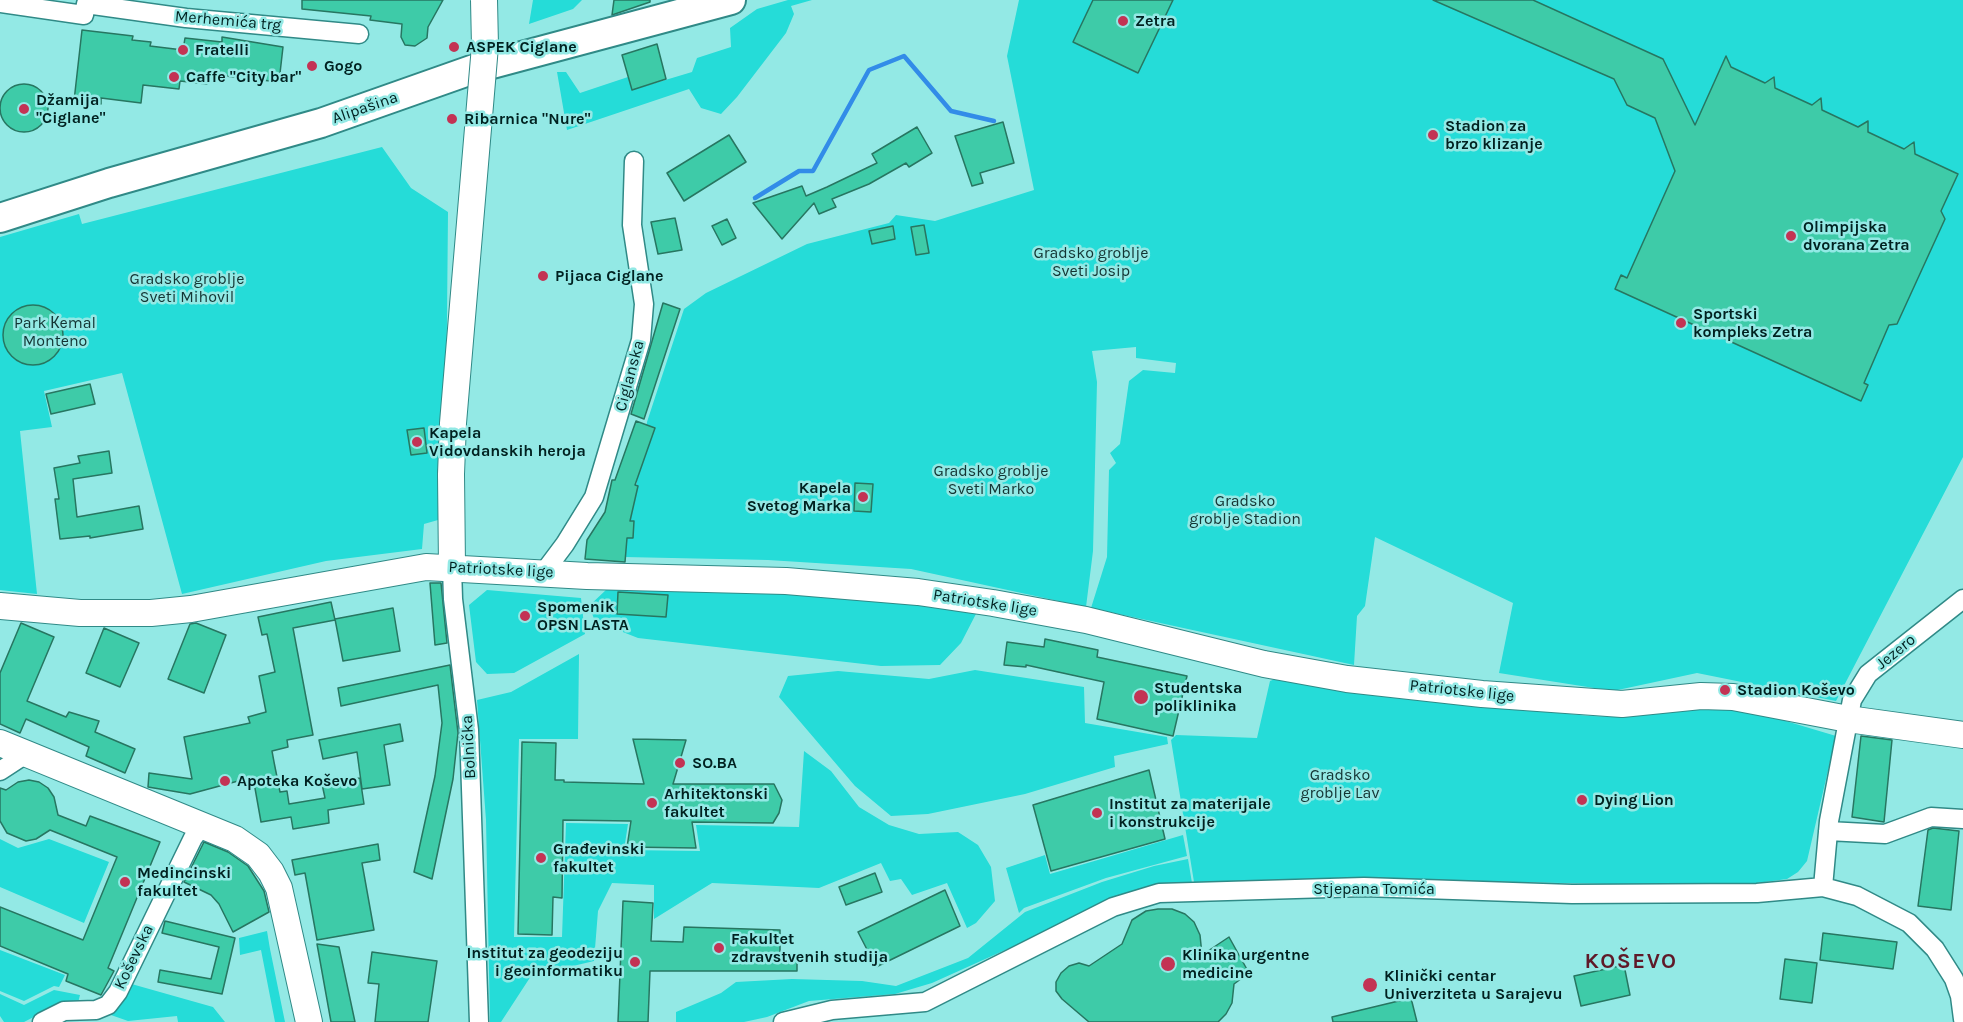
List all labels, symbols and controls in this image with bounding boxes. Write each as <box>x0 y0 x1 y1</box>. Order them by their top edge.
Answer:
street label: Merhemića trg <box>174 7 282 35</box>
place label: Zetra <box>1135 11 1175 31</box>
marker: Zetra <box>1116 14 1130 28</box>
place label: ASPEK Ciglane <box>466 37 577 57</box>
place label: Fratelli <box>195 40 249 60</box>
marker: ASPEK Ciglane <box>447 40 461 54</box>
marker: Fratelli <box>176 43 190 57</box>
place label: Gogo <box>324 56 362 76</box>
marker: Gogo <box>305 59 319 73</box>
place label: Caffe "City bar" <box>186 67 301 87</box>
marker: Caffe "City bar" <box>167 70 181 84</box>
street label: Alipašina <box>330 88 400 128</box>
place label: Džamija "Ciglane" <box>36 90 106 128</box>
marker: Džamija "Ciglane" <box>17 102 31 116</box>
place label: Ribarnica "Nure" <box>464 109 591 129</box>
marker: Ribarnica "Nure" <box>445 112 459 126</box>
place label: Stadion za brzo klizanje <box>1445 116 1543 154</box>
marker: Stadion za brzo klizanje <box>1426 128 1440 142</box>
place label: Olimpijska dvorana Zetra <box>1803 217 1910 255</box>
marker: Olimpijska dvorana Zetra <box>1784 229 1798 243</box>
park label: Gradsko groblje Sveti Josip <box>1033 243 1149 281</box>
place label: Pijaca Ciglane <box>555 266 664 286</box>
park label: Gradsko groblje Sveti Mihovil <box>129 269 245 307</box>
marker: Pijaca Ciglane <box>536 269 550 283</box>
place label: Sportski kompleks Zetra <box>1693 304 1812 342</box>
park label: Park Кemal Monteno <box>14 313 96 351</box>
marker: Sportski kompleks Zetra <box>1674 316 1688 330</box>
street label: Ciglanska <box>611 338 649 414</box>
place label: Kapela Vidovdanskih heroja <box>429 423 586 461</box>
marker: Kapela Vidovdanskih heroja <box>410 435 424 449</box>
park label: Gradsko groblje Sveti Marko <box>933 461 1049 499</box>
place label: Kapela Svetog Marka <box>747 478 851 516</box>
marker: Kapela Svetog Marka <box>856 490 870 504</box>
park label: Gradsko groblje Stadion <box>1189 491 1301 529</box>
street label: Patriotske lige <box>448 558 554 582</box>
street label: Patriotske lige <box>932 585 1038 621</box>
place label: Spomenik OPSN LASTA <box>537 597 629 635</box>
marker: Spomenik OPSN LASTA <box>518 609 532 623</box>
street label: Jezero <box>1872 630 1920 674</box>
street label: Patriotske lige <box>1409 676 1515 706</box>
place label: Studentska poliklinika <box>1154 678 1242 716</box>
place label: Stadion Koševo <box>1737 680 1855 700</box>
marker: Stadion Koševo <box>1718 683 1732 697</box>
marker: Studentska poliklinika <box>1132 688 1150 706</box>
street label: Bolnička <box>458 715 480 779</box>
place label: SO.BA <box>692 753 737 773</box>
marker: SO.BA <box>673 756 687 770</box>
park label: Gradsko groblje Lav <box>1301 765 1379 803</box>
place label: Apoteka Koševo <box>237 771 357 791</box>
marker: Apoteka Koševo <box>218 774 232 788</box>
place label: Arhitektonski fakultet <box>664 784 768 822</box>
place label: Dying Lion <box>1594 790 1674 810</box>
marker: Dying Lion <box>1575 793 1589 807</box>
place label: Institut za materijale i konstrukcije <box>1109 794 1271 832</box>
marker: Arhitektonski fakultet <box>645 796 659 810</box>
marker: Institut za materijale i konstrukcije <box>1090 806 1104 820</box>
place label: Građevinski fakultet <box>553 839 644 877</box>
marker: Građevinski fakultet <box>534 851 548 865</box>
place label: Medincinski fakultet <box>137 863 231 901</box>
marker: Medincinski fakultet <box>118 875 132 889</box>
street label: Stjepana Tomića <box>1313 879 1435 899</box>
street label: Koševska <box>110 922 158 992</box>
place label: Fakultet zdravstvenih studija <box>731 929 888 967</box>
marker: Fakultet zdravstvenih studija <box>712 941 726 955</box>
place label: Institut za geodeziju i geoinformatiku <box>466 943 623 981</box>
place label: Klinika urgentne medicine <box>1182 945 1309 983</box>
district label: KOŠEVO <box>1584 949 1678 975</box>
marker: Institut za geodeziju i geoinformatiku <box>628 955 642 969</box>
marker: Klinika urgentne medicine <box>1159 955 1177 973</box>
place label: Klinički centar Univerziteta u Sarajevu <box>1384 966 1562 1004</box>
marker: Klinički centar Univerziteta u Sarajevu <box>1361 976 1379 994</box>

